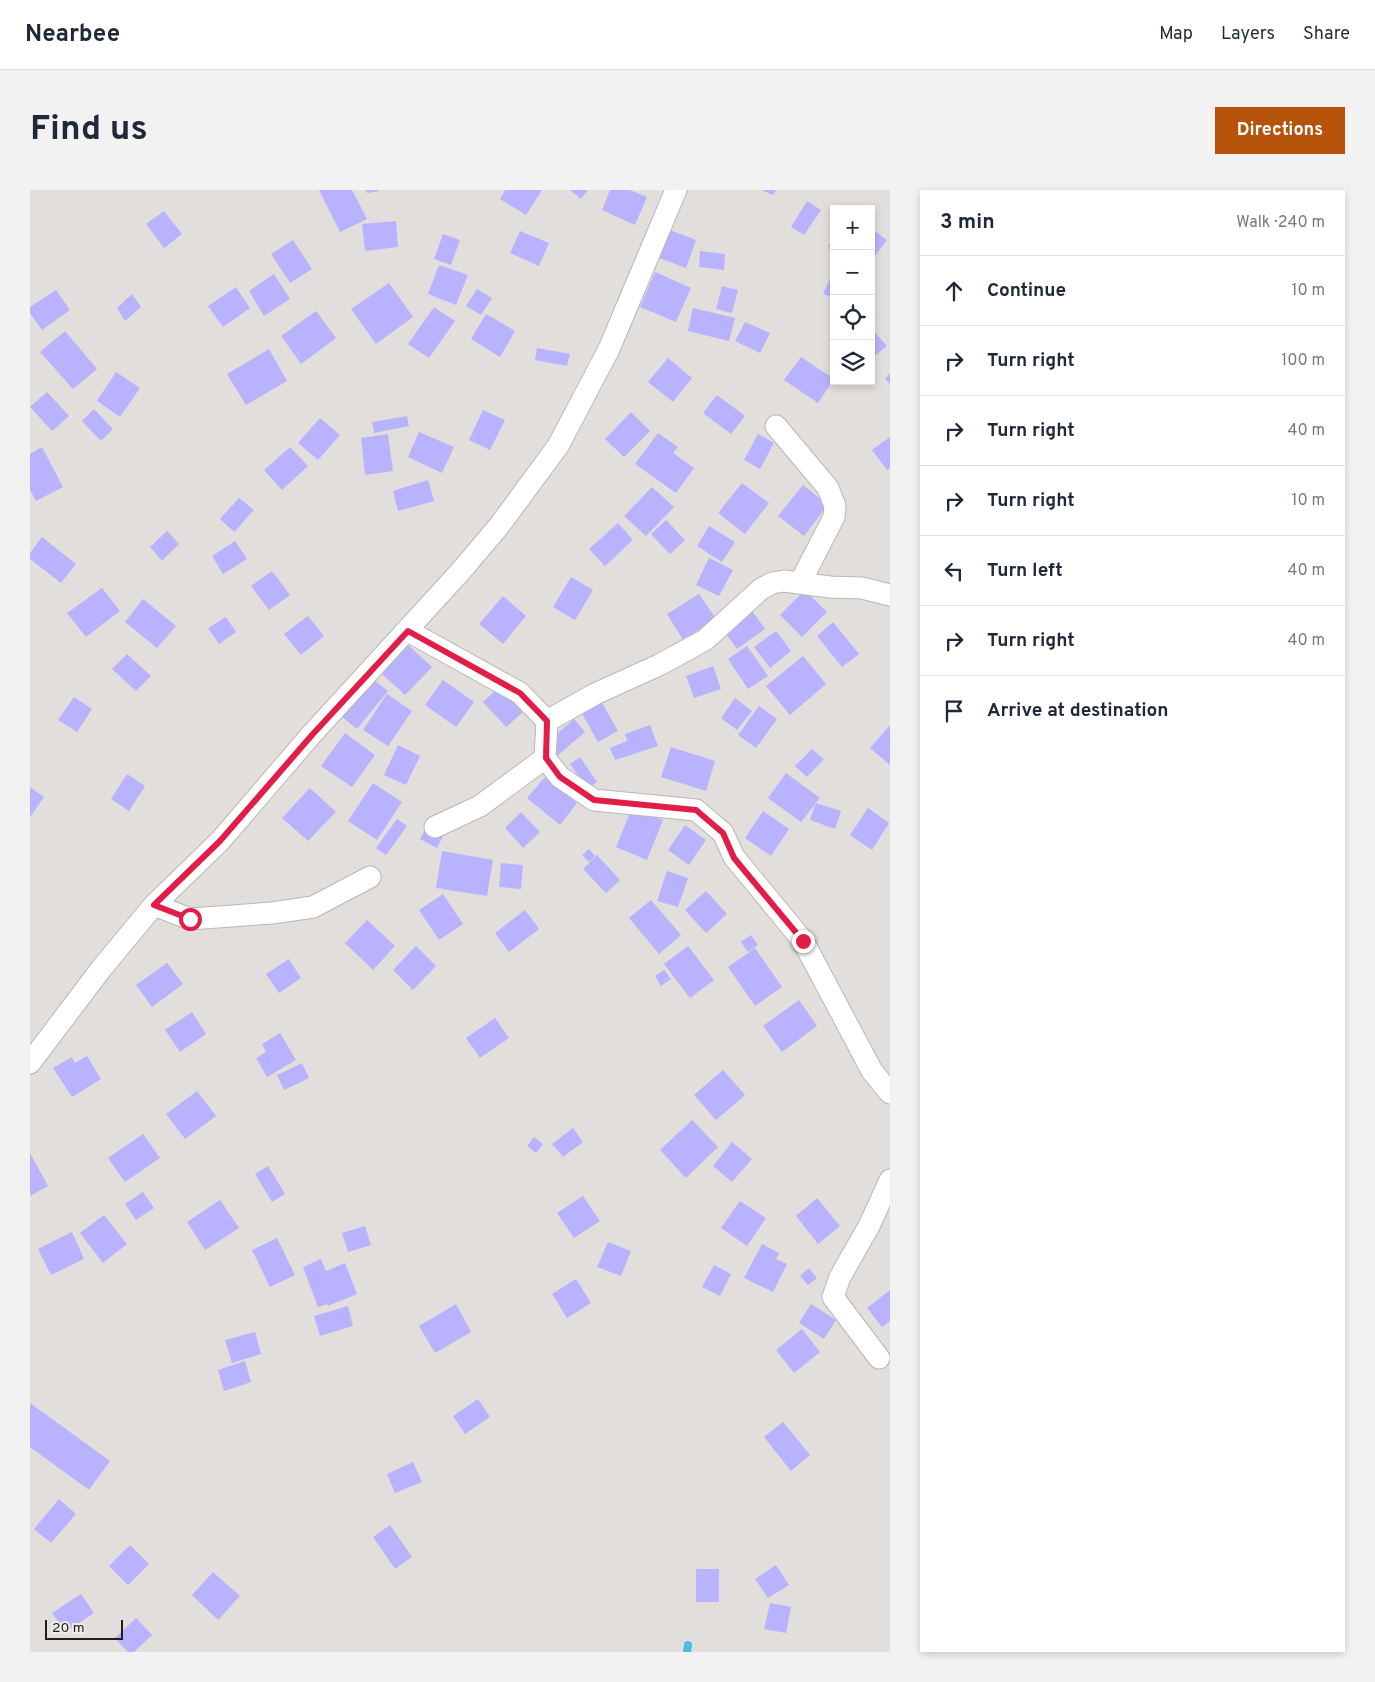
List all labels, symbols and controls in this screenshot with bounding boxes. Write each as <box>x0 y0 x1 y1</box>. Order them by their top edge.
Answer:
text: Nearbee <box>25 20 120 50</box>
text: Map <box>1159 23 1193 46</box>
text: Layers <box>1221 23 1275 46</box>
text: Share <box>1303 23 1350 46</box>
button: Directions <box>1215 107 1345 154</box>
text: Find us <box>30 108 148 152</box>
map controls <box>830 205 875 385</box>
button: + <box>830 205 875 250</box>
text: 3 min <box>940 209 995 236</box>
text: Walk · 240 m <box>1236 213 1325 233</box>
button: − <box>830 250 875 295</box>
icon: ahead <box>940 277 968 305</box>
text: Continue <box>987 279 1066 303</box>
text: 10 m <box>1291 281 1325 301</box>
button: locate <box>830 295 875 340</box>
button: layers <box>830 340 875 385</box>
icon: right <box>940 347 968 375</box>
text: Turn right <box>987 349 1075 373</box>
text: 100 m <box>1281 351 1325 371</box>
icon: right <box>940 417 968 445</box>
text: Turn right <box>987 419 1075 443</box>
text: 40 m <box>1287 421 1325 441</box>
icon: right <box>940 487 968 515</box>
text: Turn right <box>987 489 1075 513</box>
text: 10 m <box>1291 491 1325 511</box>
icon: left <box>940 557 968 585</box>
text: Turn left <box>987 559 1063 583</box>
text: 40 m <box>1287 561 1325 581</box>
icon: right <box>940 627 968 655</box>
text: Turn right <box>987 629 1075 653</box>
text: 40 m <box>1287 631 1325 651</box>
icon: arrive <box>940 697 968 725</box>
text: Arrive at destination <box>987 699 1168 723</box>
route start <box>179 908 202 931</box>
route end <box>792 930 815 953</box>
scale bar <box>45 1617 122 1640</box>
text: 20 m <box>52 1620 85 1637</box>

